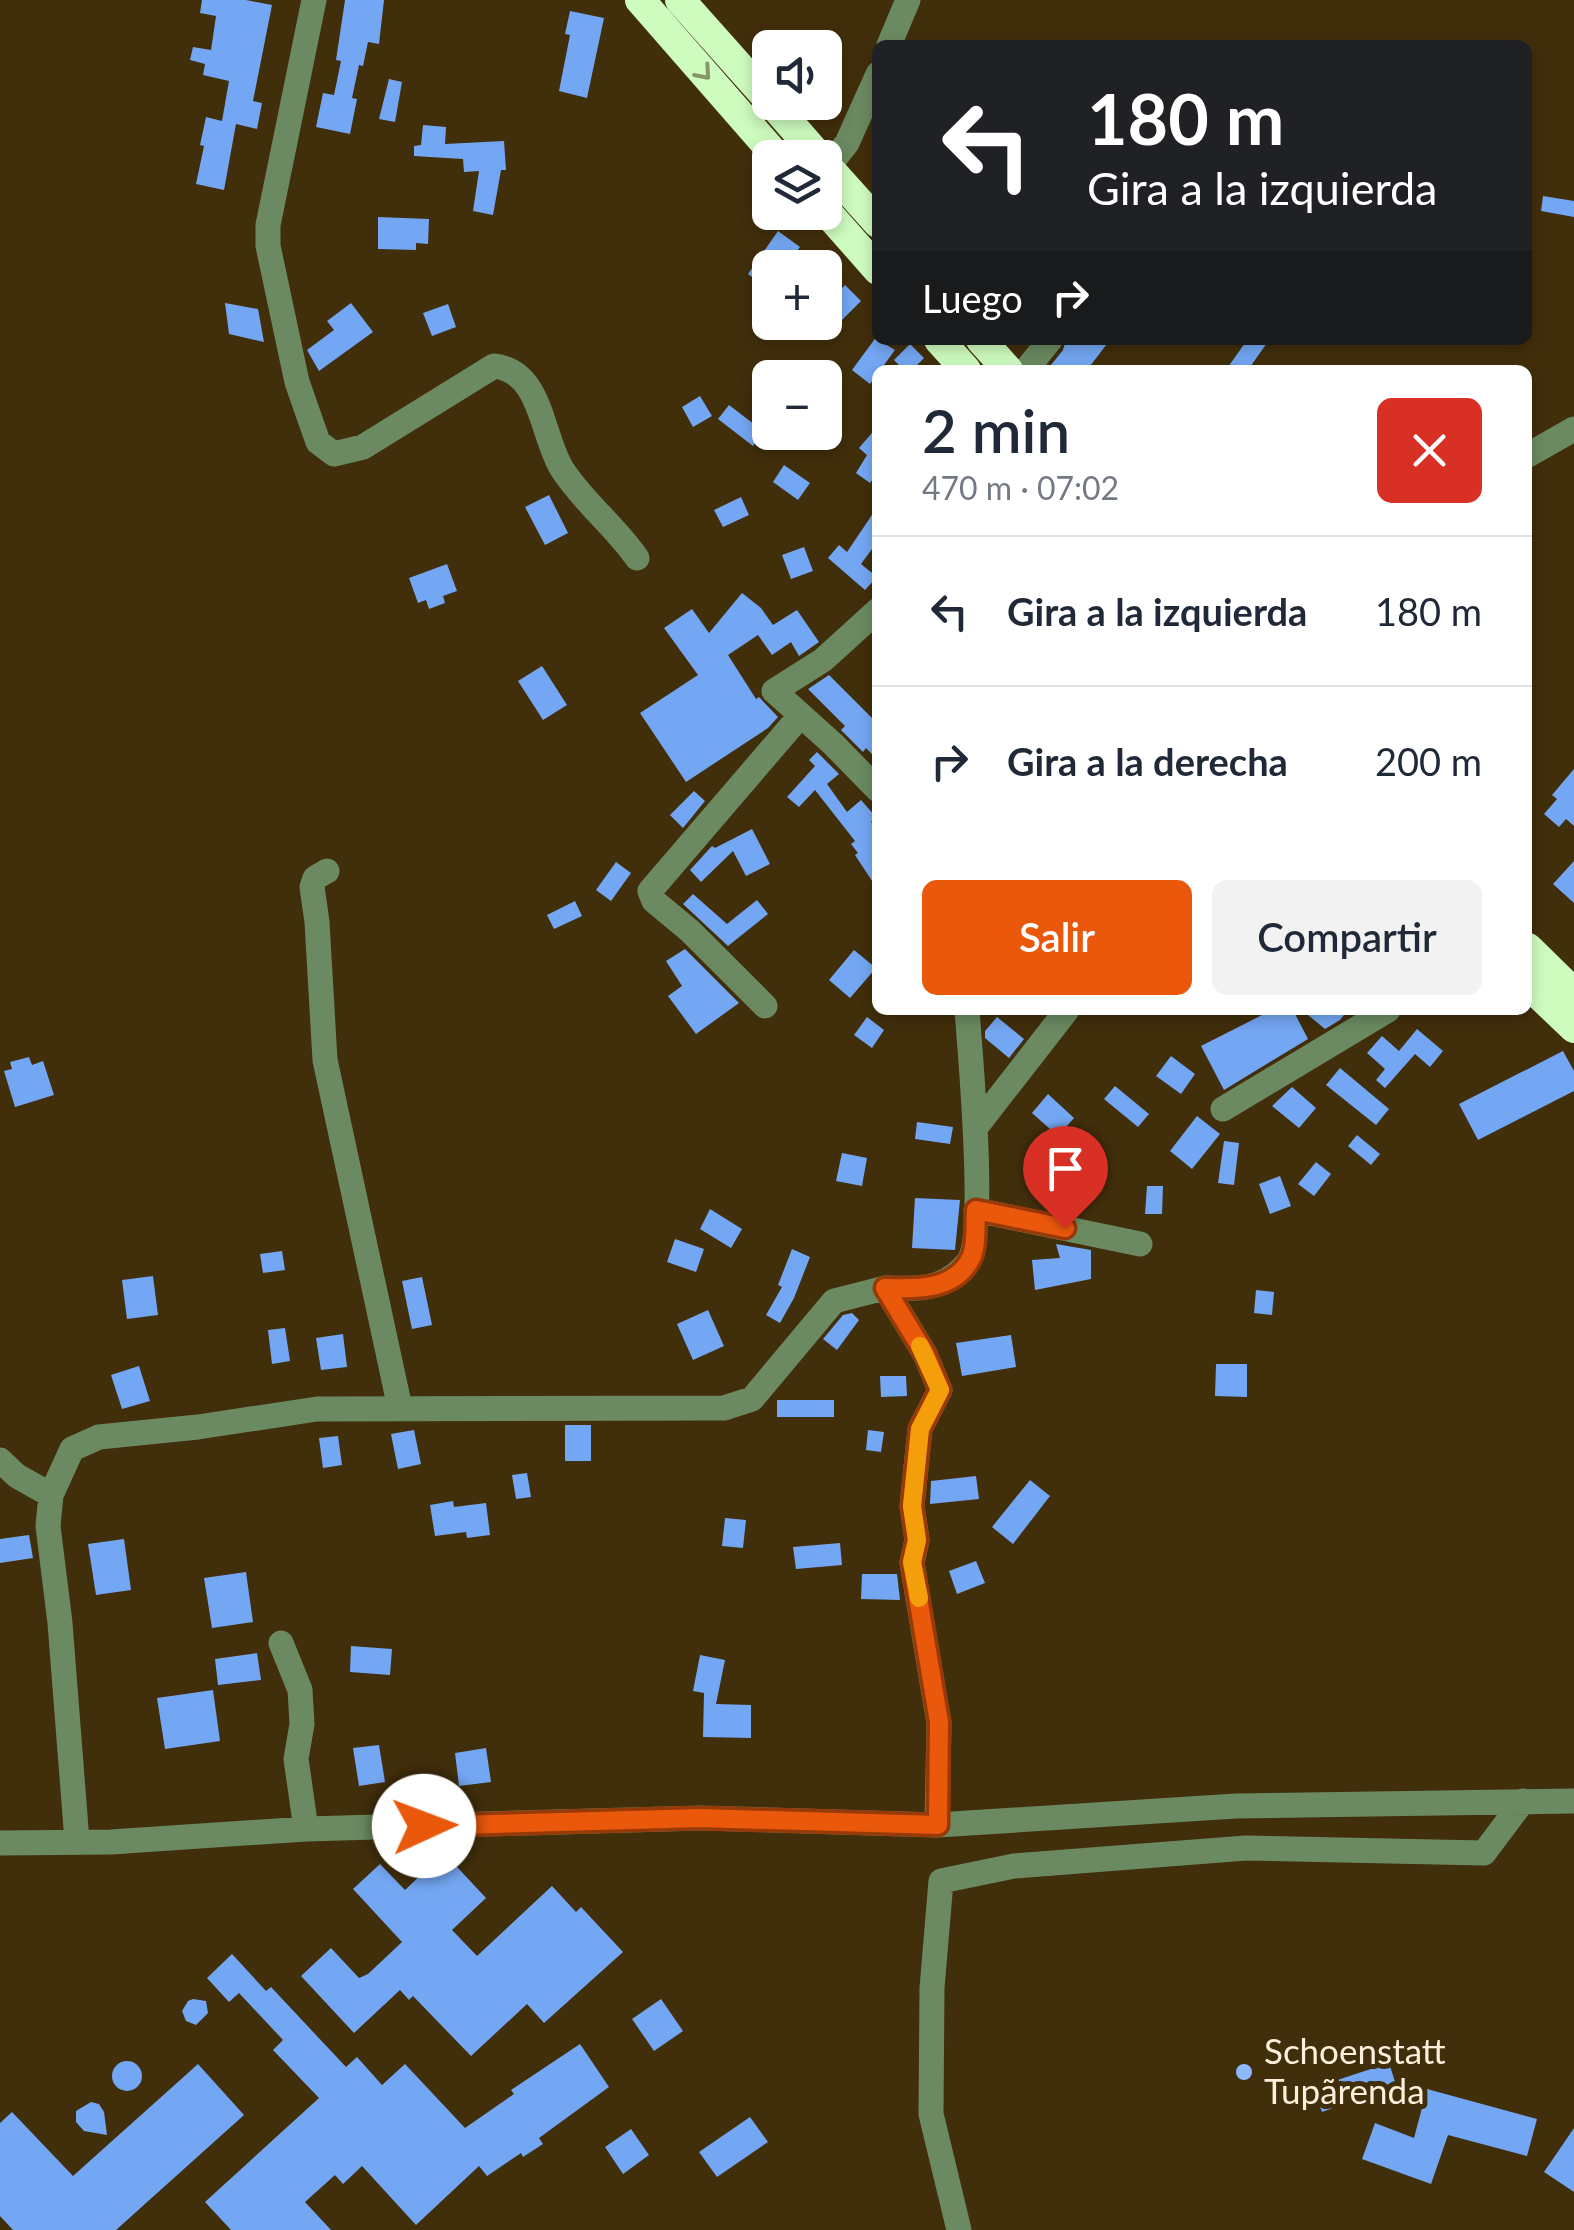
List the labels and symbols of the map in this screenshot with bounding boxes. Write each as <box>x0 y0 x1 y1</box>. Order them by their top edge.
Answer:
one-way arrow <box>692 61 710 80</box>
pin <box>1023 1126 1108 1229</box>
position arrow <box>372 1774 476 1878</box>
place label: Schoenstatt Tupãrenda <box>1264 2029 1446 2111</box>
marker: Schoenstatt Tupãrenda <box>1233 2061 1255 2083</box>

